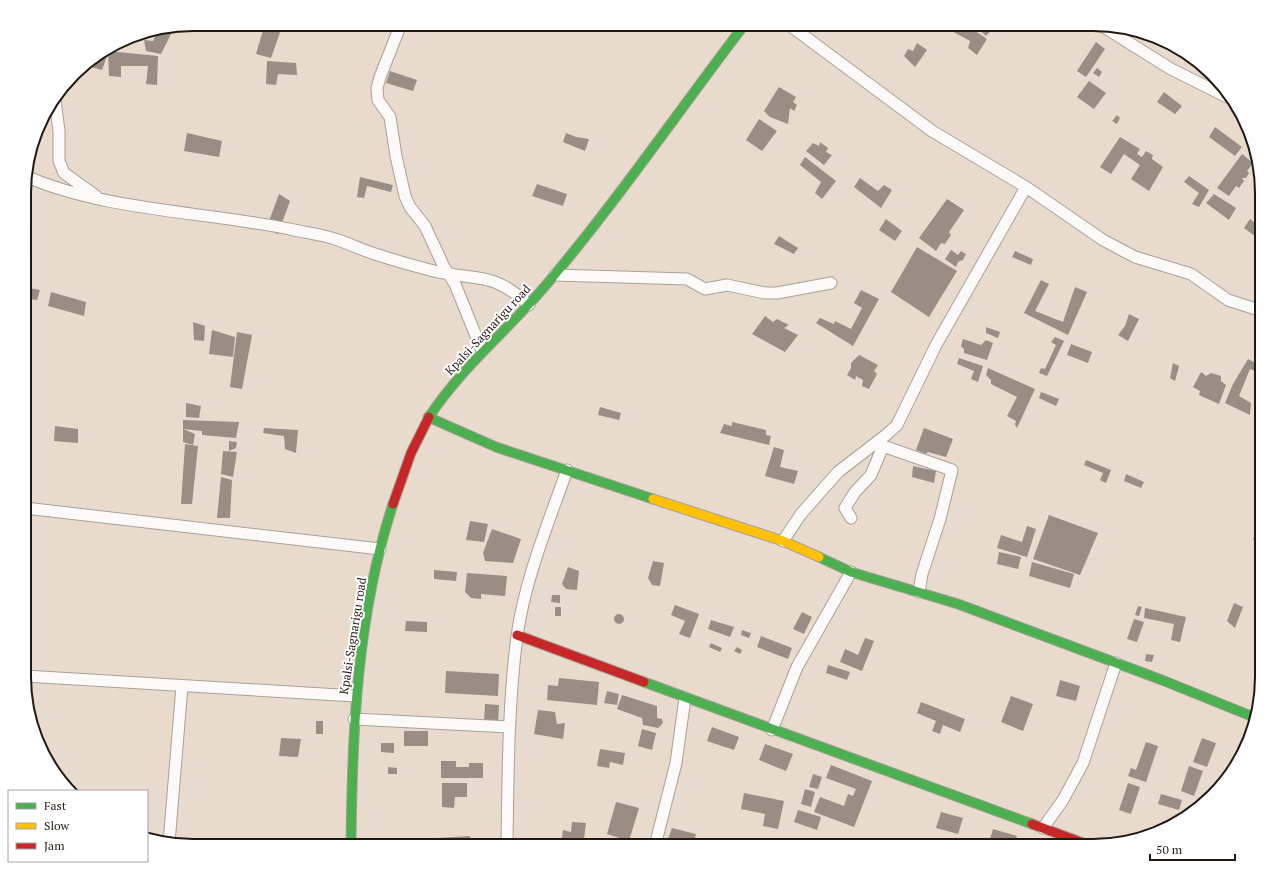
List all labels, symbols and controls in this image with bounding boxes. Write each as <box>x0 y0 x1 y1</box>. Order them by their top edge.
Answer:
street label: Kpalsi-Sagnarigu road <box>442 281 534 378</box>
street label: Kpalsi-Sagnarigu road <box>336 576 369 696</box>
legend <box>8 790 148 862</box>
text: Fast <box>44 798 67 813</box>
text: Slow <box>44 818 70 833</box>
scale bar <box>1150 836 1235 862</box>
text: Jam <box>44 838 65 853</box>
text: 50 m <box>1156 842 1183 857</box>

